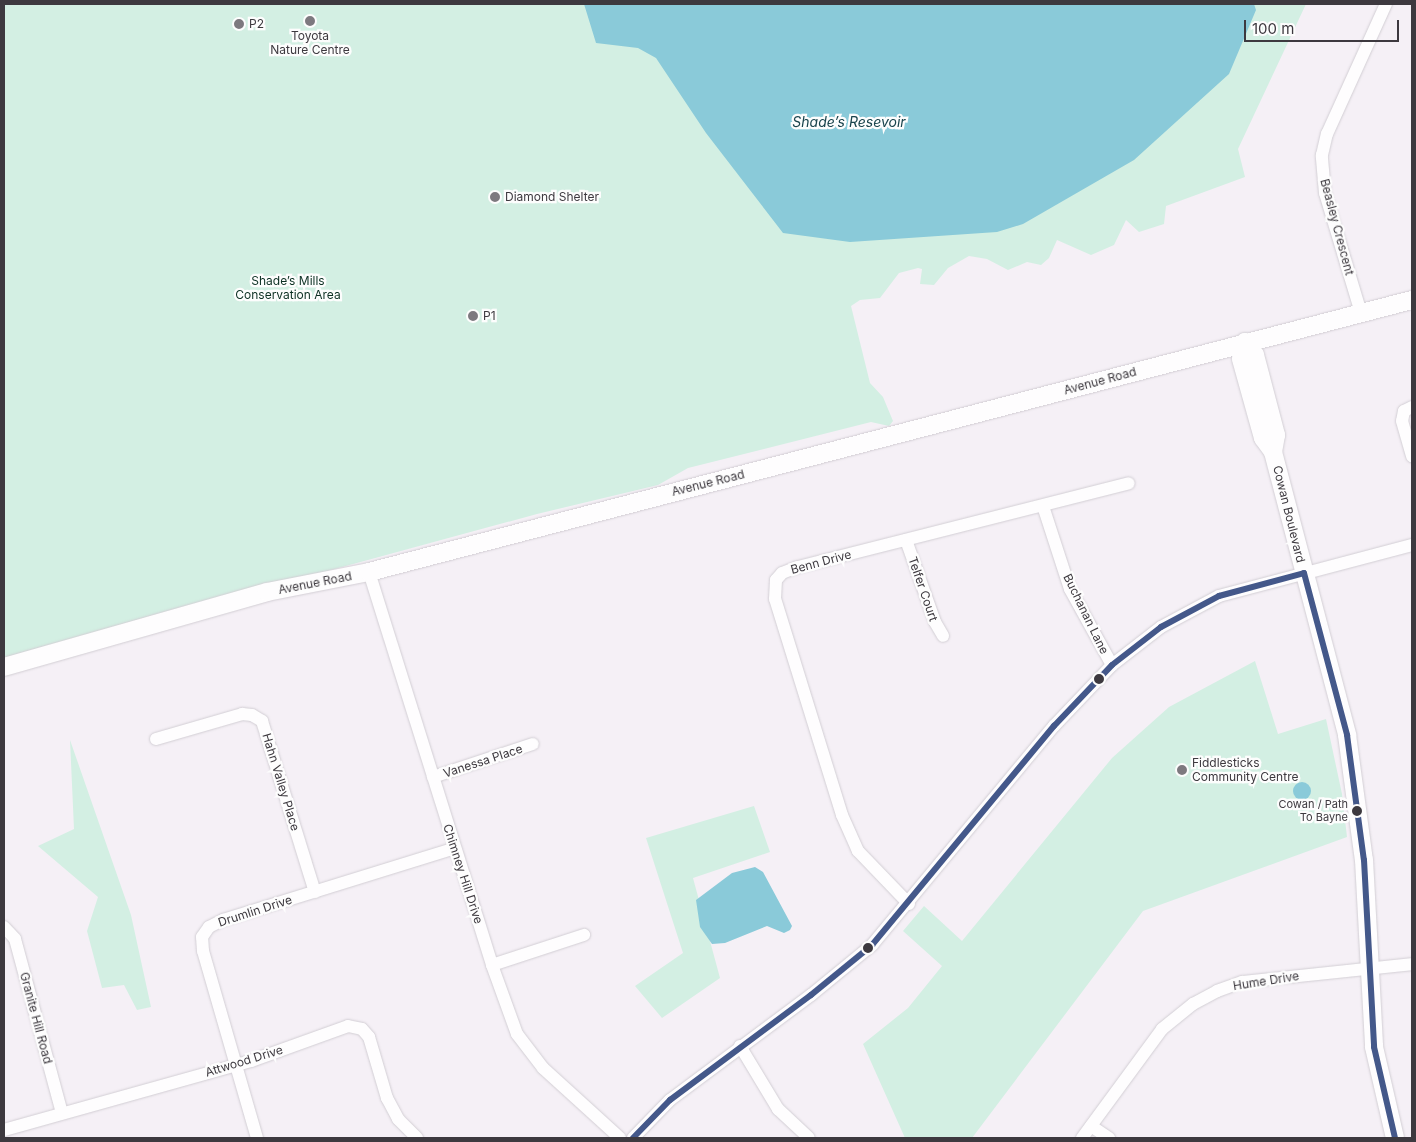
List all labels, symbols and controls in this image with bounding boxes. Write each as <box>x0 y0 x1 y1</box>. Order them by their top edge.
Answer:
scale bar <box>1246 10 1401 42</box>
marker: Toyota Nature Centre <box>304 15 316 27</box>
place label: P2 <box>249 17 264 31</box>
marker: P2 <box>233 18 245 30</box>
text: 100 m <box>1252 19 1294 38</box>
place label: Toyota Nature Centre <box>270 29 350 57</box>
water label: Shade’s Resevoir <box>792 114 906 130</box>
street label: Beasley Crescent <box>1317 177 1357 277</box>
place label: Diamond Shelter <box>505 190 599 204</box>
marker: Diamond Shelter <box>489 191 501 203</box>
park label: Shade’s Mills Conservation Area <box>235 274 341 302</box>
place label: P1 <box>483 309 496 323</box>
marker: P1 <box>467 310 479 322</box>
street label: Avenue Road <box>1062 364 1138 398</box>
street label: Cowan Boulevard <box>1270 464 1308 564</box>
street label: Avenue Road <box>670 467 746 499</box>
street label: Benn Drive <box>789 547 853 577</box>
street label: Telfer Court <box>905 555 941 623</box>
street label: Avenue Road <box>277 569 353 597</box>
street label: Buchanan Lane <box>1060 572 1112 656</box>
unlabelled marker <box>1094 674 1104 684</box>
street label: Hahn Valley Place <box>259 731 303 833</box>
street label: Vanessa Place <box>442 741 524 781</box>
place label: Fiddlesticks Community Centre <box>1192 756 1298 784</box>
marker: Fiddlesticks Community Centre <box>1176 764 1188 776</box>
place label: Cowan / Path To Bayne <box>1278 798 1348 824</box>
marker: Cowan / Path To Bayne <box>1352 806 1362 816</box>
street label: Chimney Hill Drive <box>440 822 486 926</box>
street label: Drumlin Drive <box>216 892 294 930</box>
unlabelled marker <box>863 943 873 953</box>
street label: Hume Drive <box>1232 969 1300 993</box>
street label: Granite Hill Road <box>17 971 55 1065</box>
street label: Attwood Drive <box>204 1042 284 1080</box>

